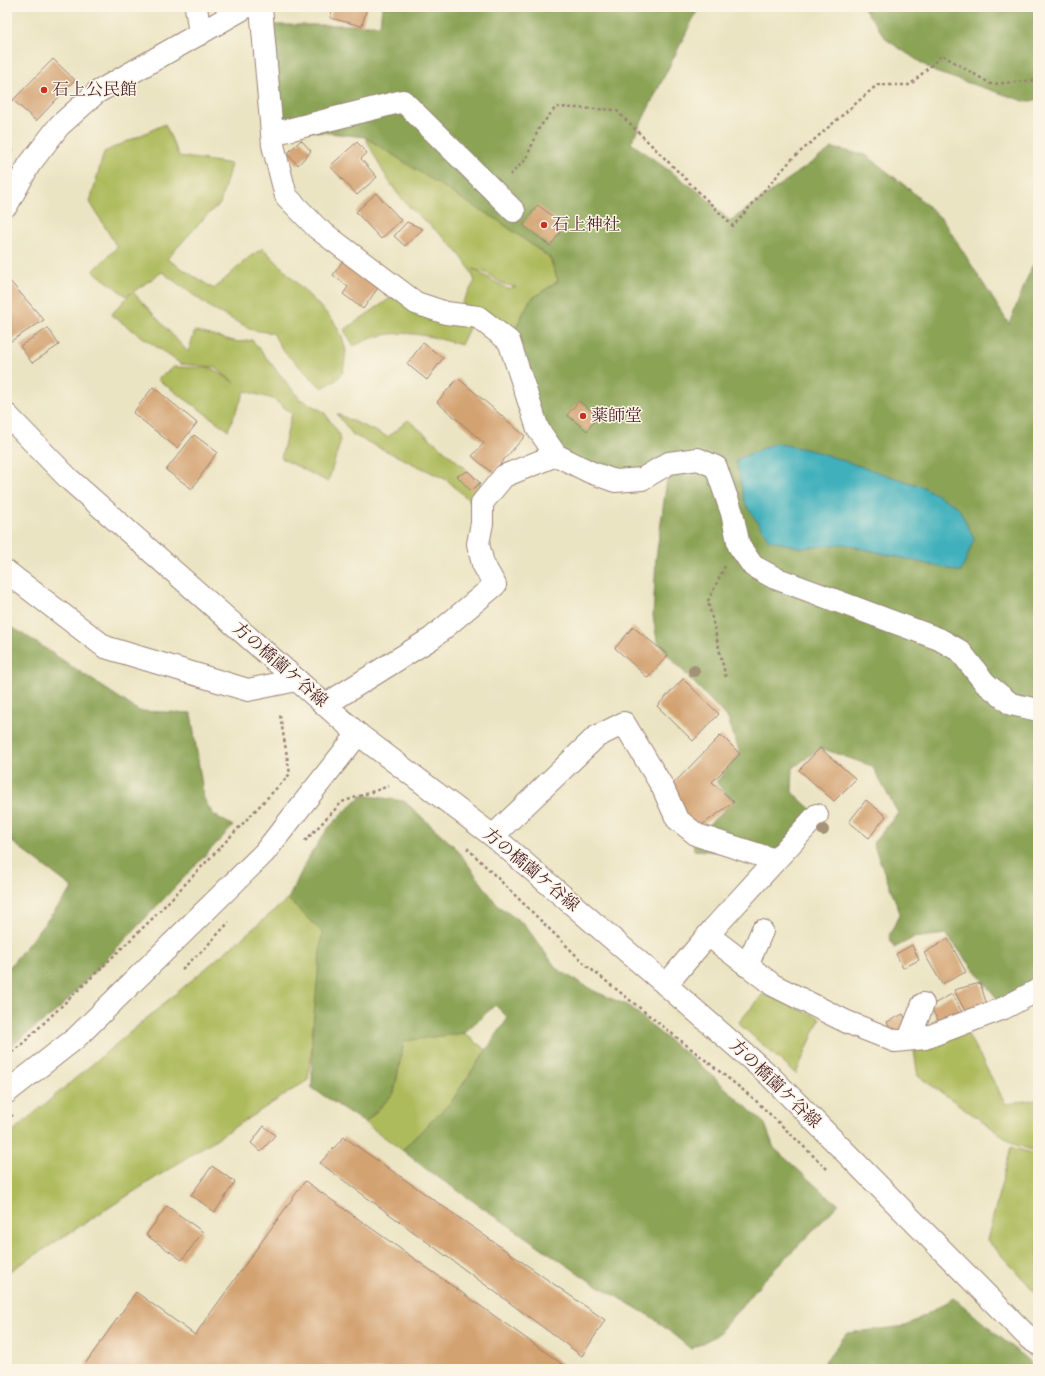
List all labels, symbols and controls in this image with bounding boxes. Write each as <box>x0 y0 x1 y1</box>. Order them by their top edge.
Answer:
place label: 石上公民館 <box>52 79 137 101</box>
marker: 石上公民館 <box>39 85 49 95</box>
place label: 石上神社 <box>552 214 620 236</box>
marker: 石上神社 <box>539 220 549 230</box>
place label: 薬師堂 <box>591 405 642 427</box>
marker: 薬師堂 <box>578 411 588 421</box>
street label: 方の橋薗ケ谷線 <box>228 618 332 712</box>
street label: 方の橋薗ケ谷線 <box>478 823 584 917</box>
street label: 方の橋薗ケ谷線 <box>725 1035 825 1133</box>

